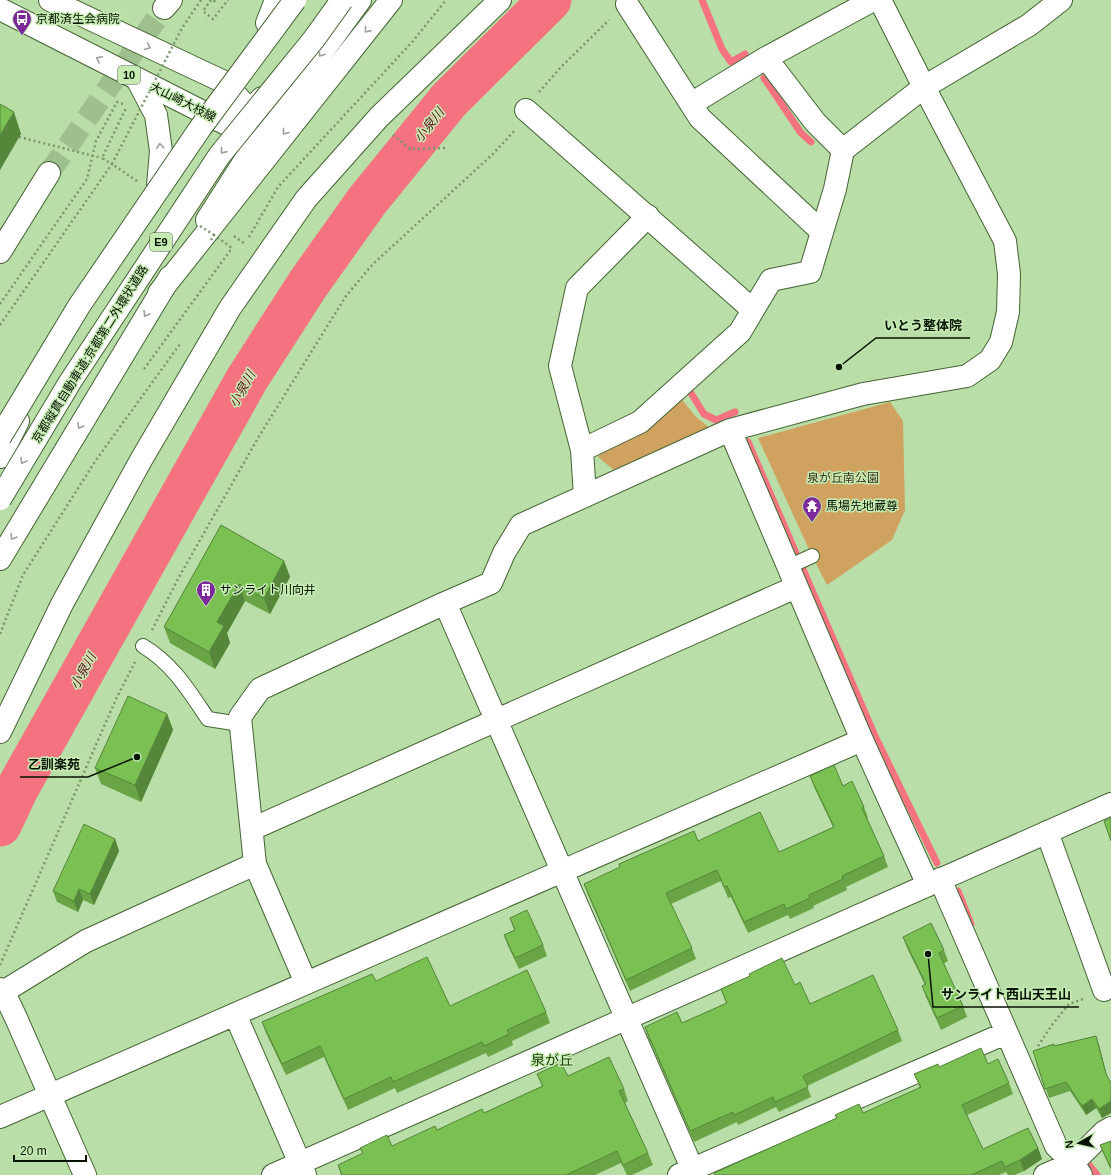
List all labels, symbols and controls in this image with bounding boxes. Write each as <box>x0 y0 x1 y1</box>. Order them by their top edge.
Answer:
bus stop icon: 京都済生会病院 <box>11 8 33 36</box>
place label: 京都済生会病院 <box>36 12 120 26</box>
one-way arrow <box>364 26 371 33</box>
one-way arrow <box>144 42 152 50</box>
one-way arrow <box>319 50 326 57</box>
one-way arrow <box>95 56 103 64</box>
road number: 10 <box>118 66 140 84</box>
street label: 大山崎大枝線 <box>148 79 218 125</box>
water label: 小泉川 <box>411 104 448 145</box>
one-way arrow <box>283 127 290 134</box>
one-way arrow <box>156 143 165 149</box>
one-way arrow <box>220 147 227 154</box>
road number: E9 <box>150 233 172 251</box>
street label: 京都縦貫自動車道;京都第二外環状道路 <box>29 262 151 446</box>
one-way arrow <box>144 310 151 317</box>
callout: いとう整体院 <box>876 313 970 338</box>
text: いとう整体院 <box>884 318 962 333</box>
water label: 小泉川 <box>226 367 259 410</box>
one-way arrow <box>77 422 84 429</box>
one-way arrow <box>20 457 28 464</box>
park label: 泉が丘南公園 <box>807 471 879 485</box>
temple icon: 馬場先地蔵尊 <box>801 495 823 523</box>
place label: 馬場先地蔵尊 <box>826 499 898 513</box>
one-way arrow <box>11 533 18 540</box>
building icon: サンライト川向井 <box>195 579 217 607</box>
place label: サンライト川向井 <box>220 583 316 597</box>
water label: 小泉川 <box>67 649 100 692</box>
callout: 乙訓楽苑 <box>20 752 88 777</box>
text: 乙訓楽苑 <box>28 757 80 772</box>
callout: サンライト西山天王山 <box>933 982 1079 1007</box>
text: サンライト西山天王山 <box>941 987 1071 1002</box>
district label: 泉が丘 <box>531 1052 573 1068</box>
north arrow <box>1059 1123 1099 1163</box>
scale bar <box>14 1137 86 1163</box>
text: N <box>1063 1140 1076 1149</box>
text: 20 m <box>20 1144 47 1158</box>

